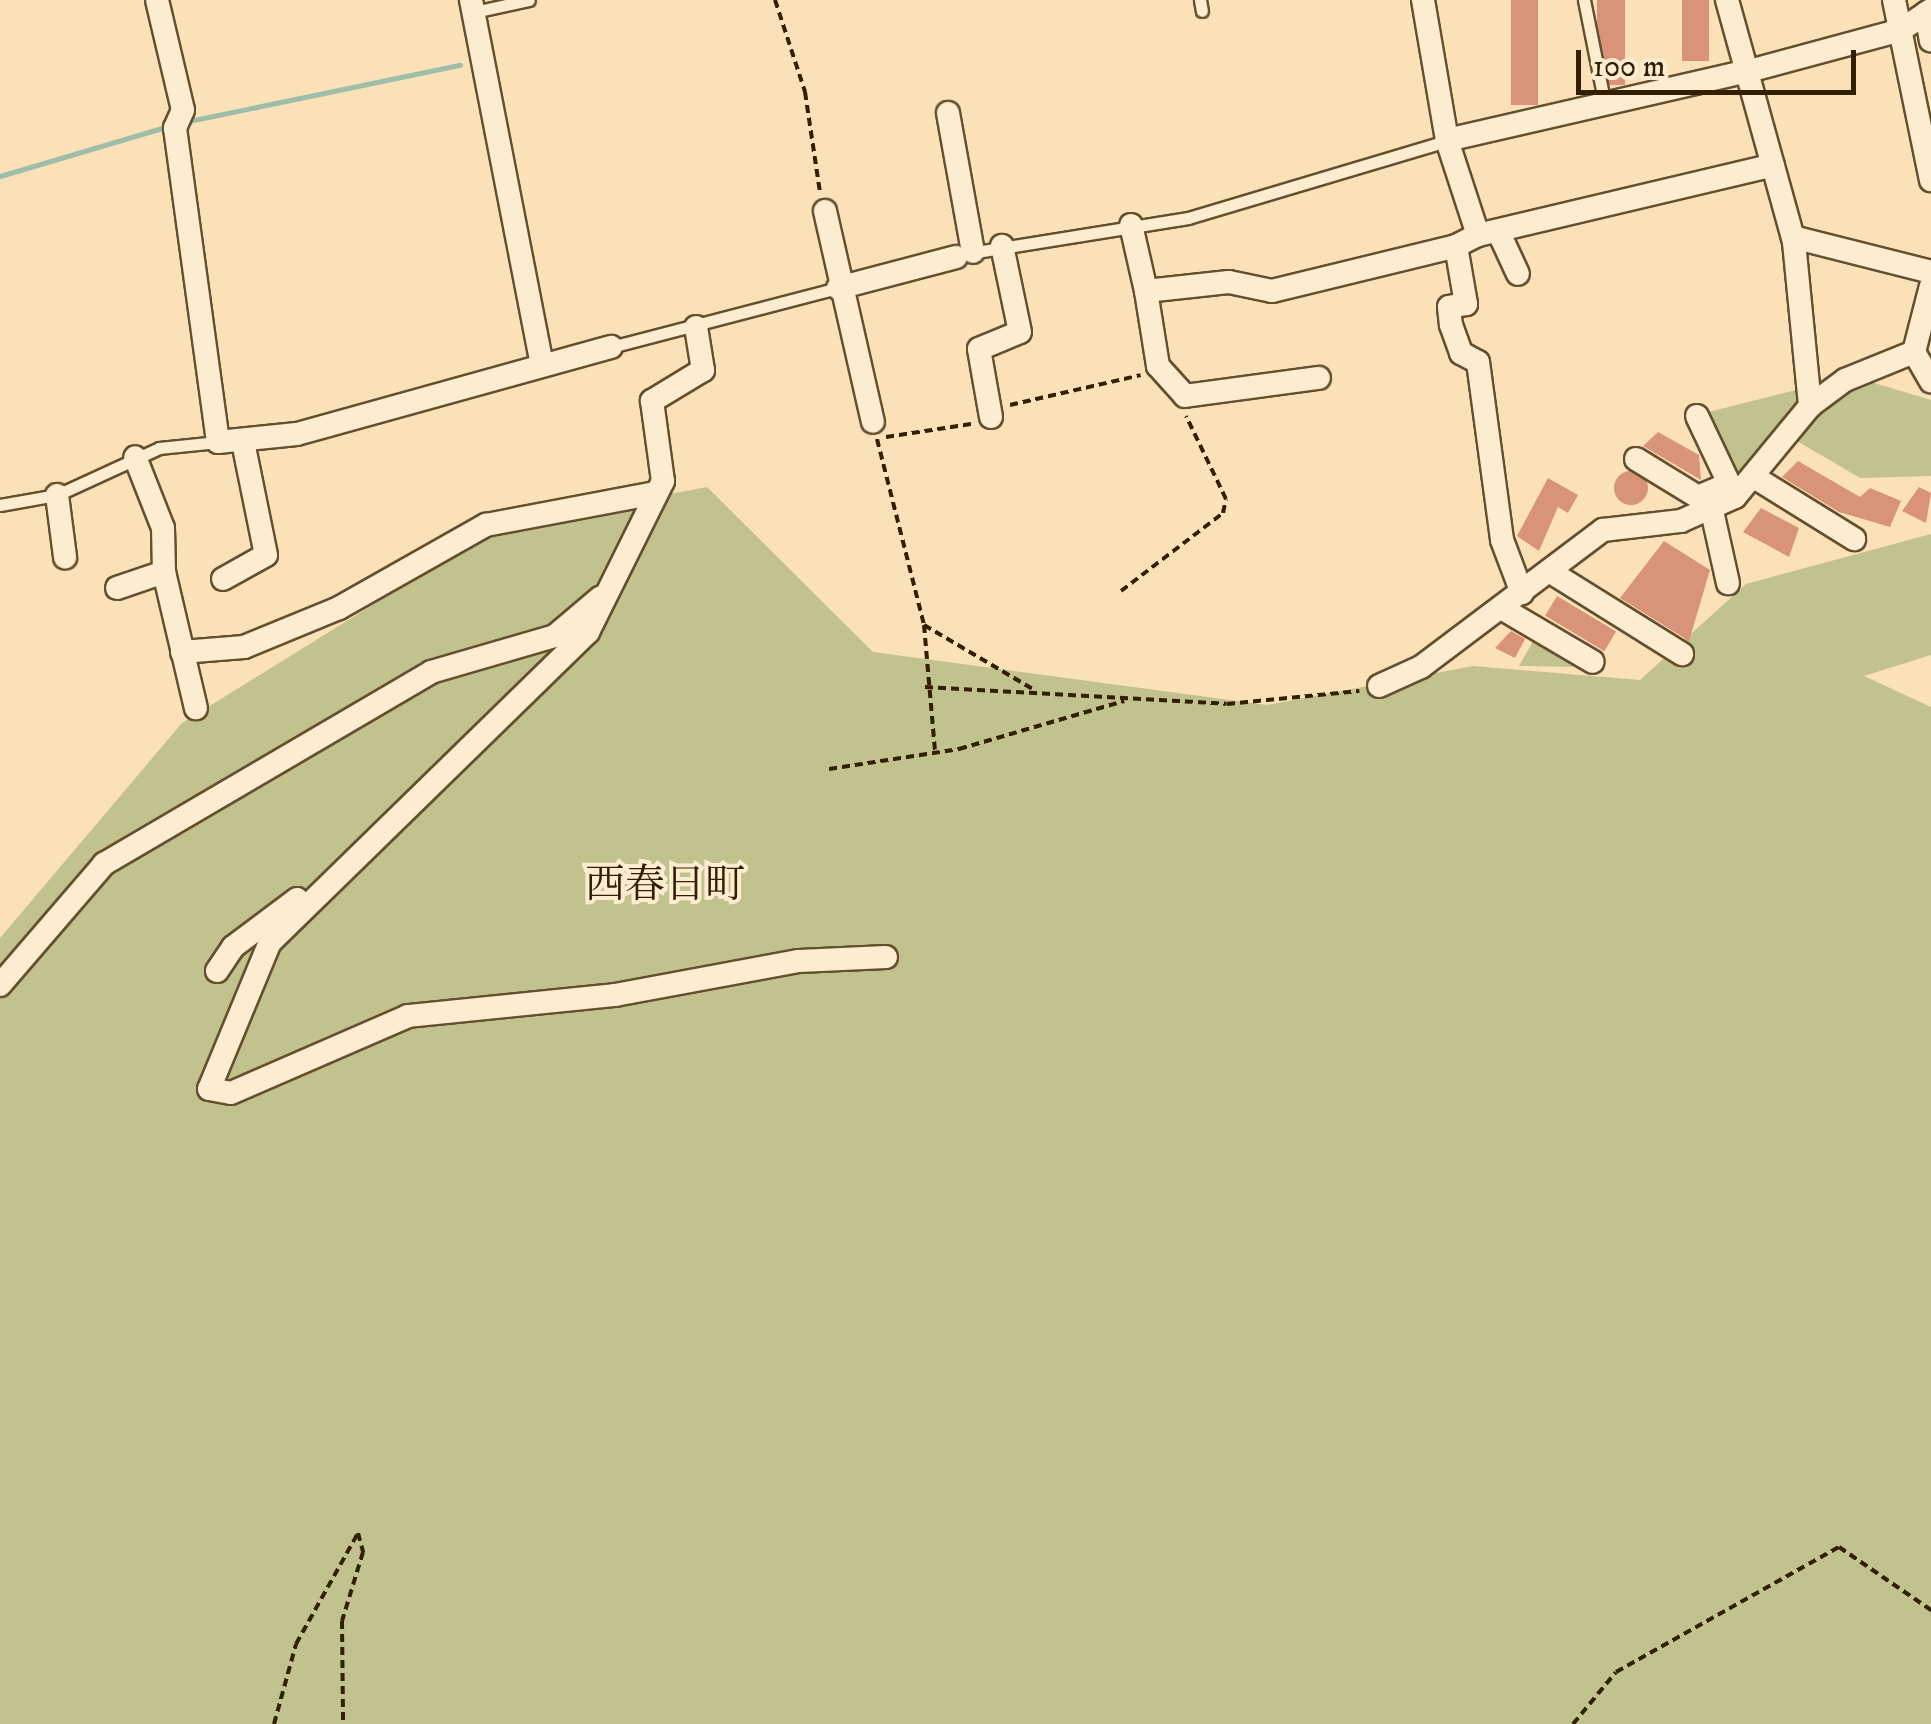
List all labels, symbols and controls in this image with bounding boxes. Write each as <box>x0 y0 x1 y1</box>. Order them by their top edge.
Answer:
scale bar <box>1581 30 1861 92</box>
text: 100 m <box>1593 49 1665 86</box>
district label: 西春日町 <box>585 862 745 910</box>

